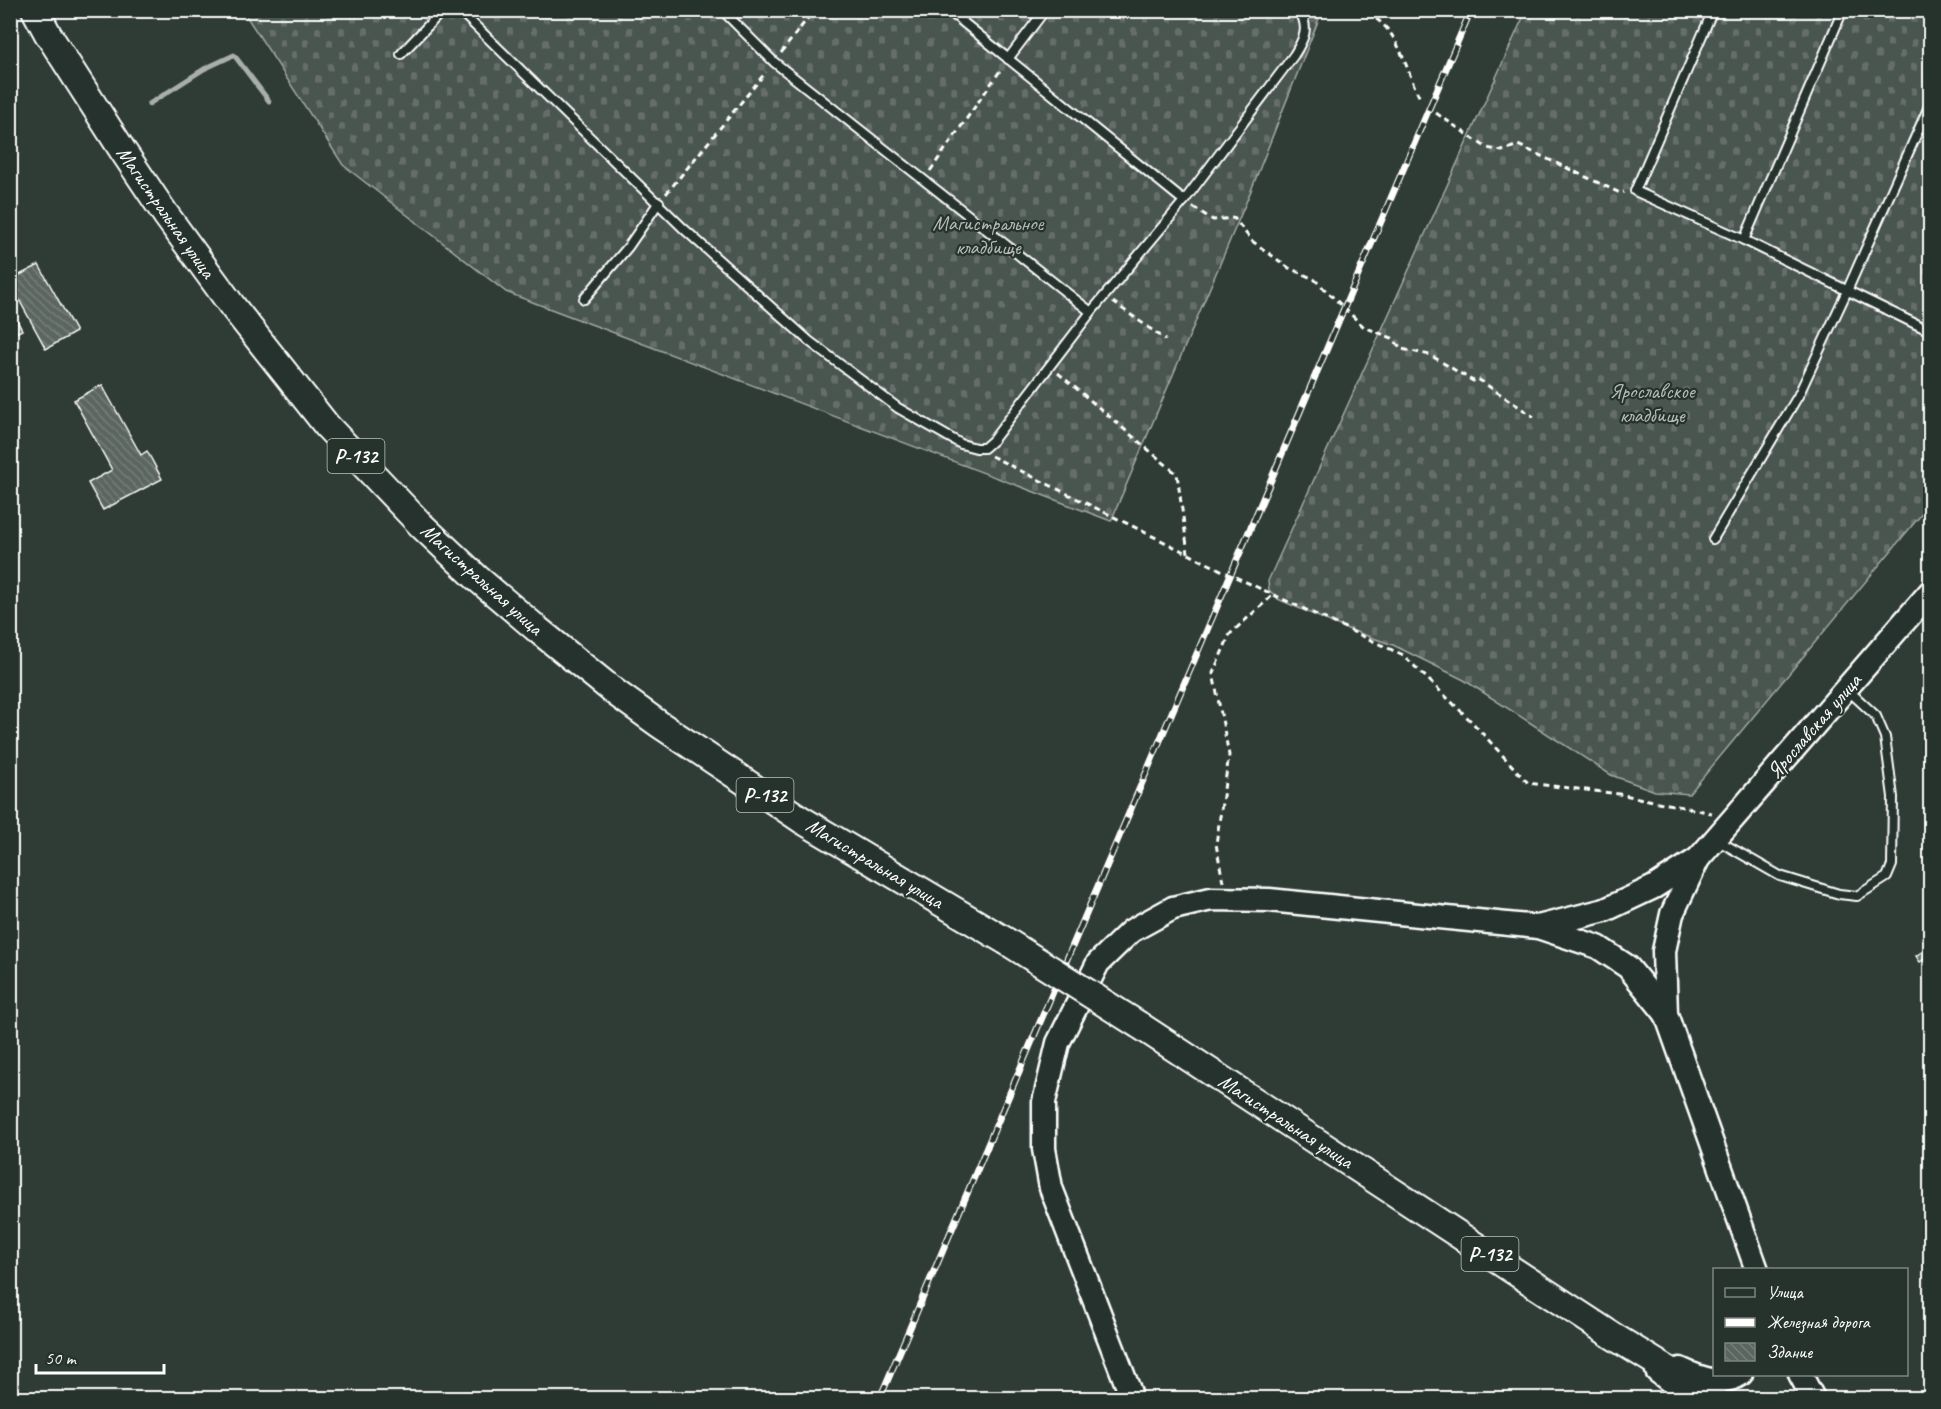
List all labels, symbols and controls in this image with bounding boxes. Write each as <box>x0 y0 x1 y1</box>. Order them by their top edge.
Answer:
street label: Магистральная улица <box>111 141 222 284</box>
park label: Магистральное кладбище <box>933 210 1045 260</box>
park label: Ярославское кладбище <box>1609 378 1697 428</box>
road number: Р-132 <box>328 439 385 473</box>
street label: Магистральная улица <box>416 517 550 642</box>
street label: Ярославская улица <box>1761 667 1868 784</box>
road number: Р-132 <box>736 778 794 812</box>
street label: Магистральная улица <box>802 812 950 915</box>
street label: Магистральная улица <box>1214 1068 1360 1175</box>
road number: Р-132 <box>1462 1237 1518 1271</box>
legend <box>1713 1268 1908 1376</box>
text: Улица <box>1767 1281 1804 1303</box>
text: Железная дорога <box>1767 1311 1871 1334</box>
scale bar <box>36 1337 164 1375</box>
text: Здание <box>1767 1341 1813 1363</box>
text: 50 m <box>45 1347 78 1369</box>

